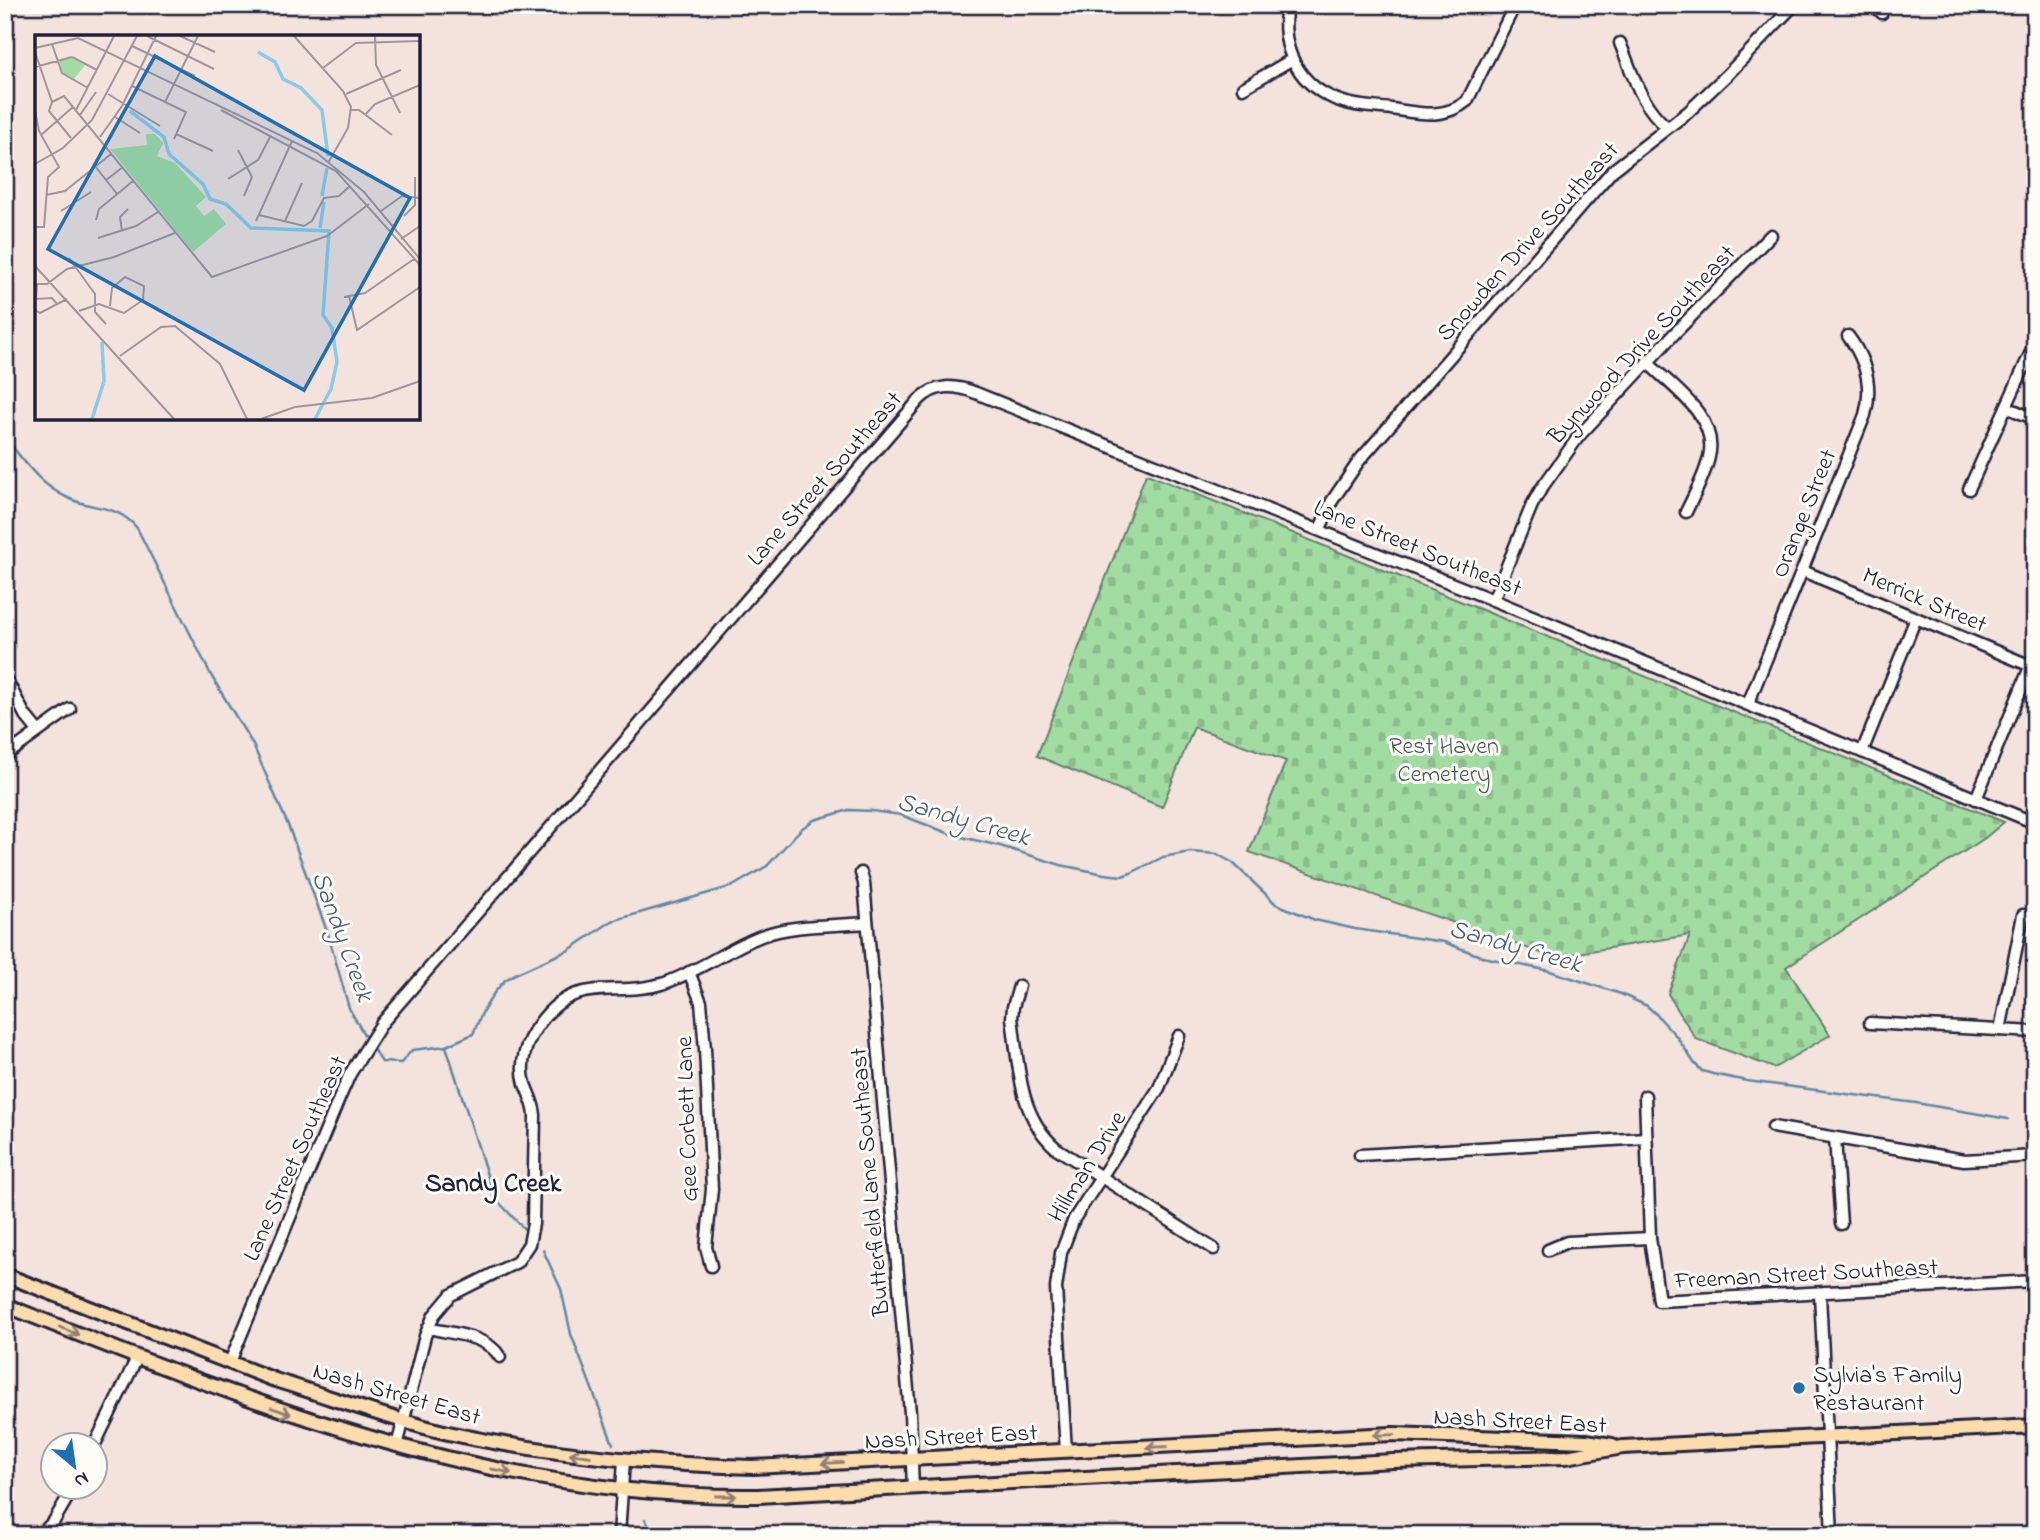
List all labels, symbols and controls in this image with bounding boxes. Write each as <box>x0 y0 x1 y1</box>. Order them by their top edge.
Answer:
inset map <box>35 35 420 420</box>
street label: Snowden Drive Southeast <box>1429 135 1628 350</box>
street label: Bynwood Drive Southeast <box>1540 238 1746 455</box>
street label: Lane Street Southeast <box>740 384 912 575</box>
street label: Orange Street <box>1764 444 1847 584</box>
street label: Lane Street Southeast <box>1308 492 1526 607</box>
street label: Merrick Street <box>1856 559 1992 643</box>
park label: Rest Haven Cemetery <box>1389 730 1499 794</box>
water label: Sandy Creek <box>893 784 1035 858</box>
water label: Sandy Creek <box>300 867 383 1009</box>
water label: Sandy Creek <box>1445 911 1587 985</box>
street label: Gee Corbett Lane <box>668 1035 709 1202</box>
street label: Butterfield Lane Southeast <box>842 1046 901 1318</box>
street label: Lane Street Southeast <box>235 1051 357 1267</box>
street label: Hillman Drive <box>1040 1104 1136 1230</box>
district label: Sandy Creek <box>425 1166 562 1204</box>
street label: Freeman Street Southeast <box>1673 1251 1939 1300</box>
one-way arrow <box>57 1325 79 1338</box>
street label: Nash Street East <box>308 1355 484 1436</box>
place label: Sylvia's Family Restaurant <box>1813 1359 1962 1422</box>
marker: Sylvia's Family Restaurant <box>1791 1380 1807 1396</box>
street label: Nash Street East <box>1433 1400 1607 1445</box>
one-way arrow <box>270 1406 292 1418</box>
street label: Nash Street East <box>864 1416 1038 1461</box>
one-way arrow <box>1373 1428 1396 1441</box>
north arrow <box>38 1432 108 1502</box>
one-way arrow <box>1145 1441 1168 1454</box>
one-way arrow <box>569 1449 592 1462</box>
one-way arrow <box>820 1457 843 1470</box>
text: N <box>69 1464 93 1494</box>
one-way arrow <box>489 1465 512 1479</box>
one-way arrow <box>715 1489 738 1503</box>

